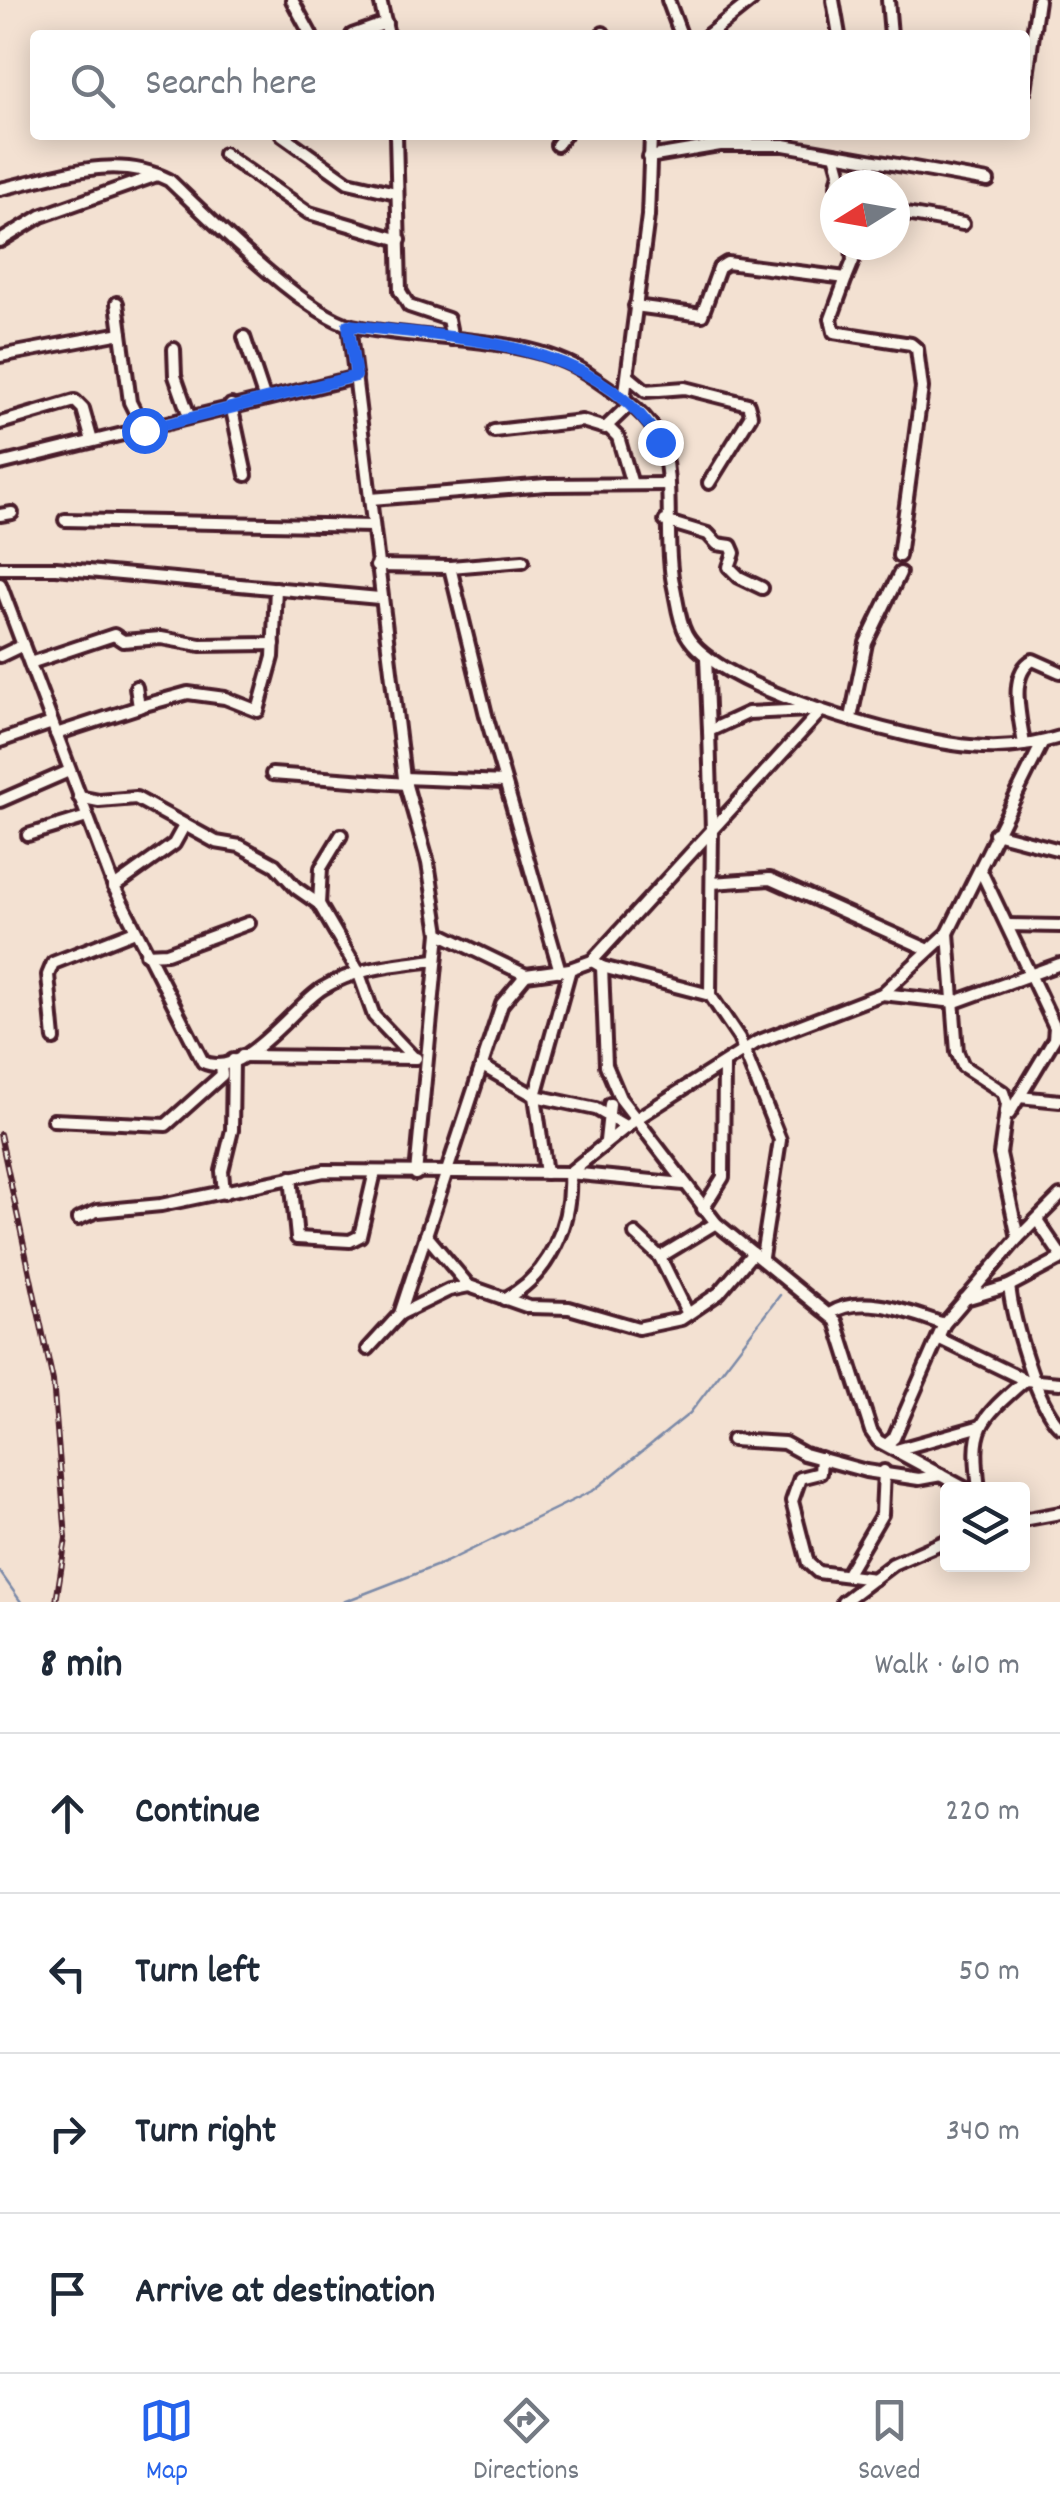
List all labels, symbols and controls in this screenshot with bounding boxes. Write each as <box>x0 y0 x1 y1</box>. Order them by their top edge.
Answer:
search box <box>30 30 1030 140</box>
icon: search <box>65 58 120 113</box>
text: Search here <box>145 58 317 113</box>
north arrow <box>820 170 910 260</box>
route start <box>122 408 168 454</box>
route end <box>638 420 684 466</box>
map controls <box>940 1482 1030 1572</box>
button: layers <box>940 1482 1030 1572</box>
text: 8 min <box>40 1637 122 1697</box>
text: Walk · 610 m <box>874 1644 1020 1690</box>
icon: ahead <box>40 1786 95 1841</box>
text: Continue <box>135 1786 260 1841</box>
text: 220 m <box>945 1790 1020 1836</box>
icon: left <box>40 1946 95 2001</box>
text: Turn left <box>135 1946 260 2001</box>
text: 50 m <box>958 1950 1020 1996</box>
icon: right <box>40 2106 95 2161</box>
text: Turn right <box>135 2106 276 2161</box>
text: 340 m <box>946 2110 1020 2156</box>
icon: arrive <box>40 2266 95 2321</box>
text: Arrive at destination <box>135 2266 435 2321</box>
tab: Map <box>139 2393 194 2493</box>
tab: Directions <box>473 2393 579 2493</box>
tab: Saved <box>858 2393 921 2493</box>

